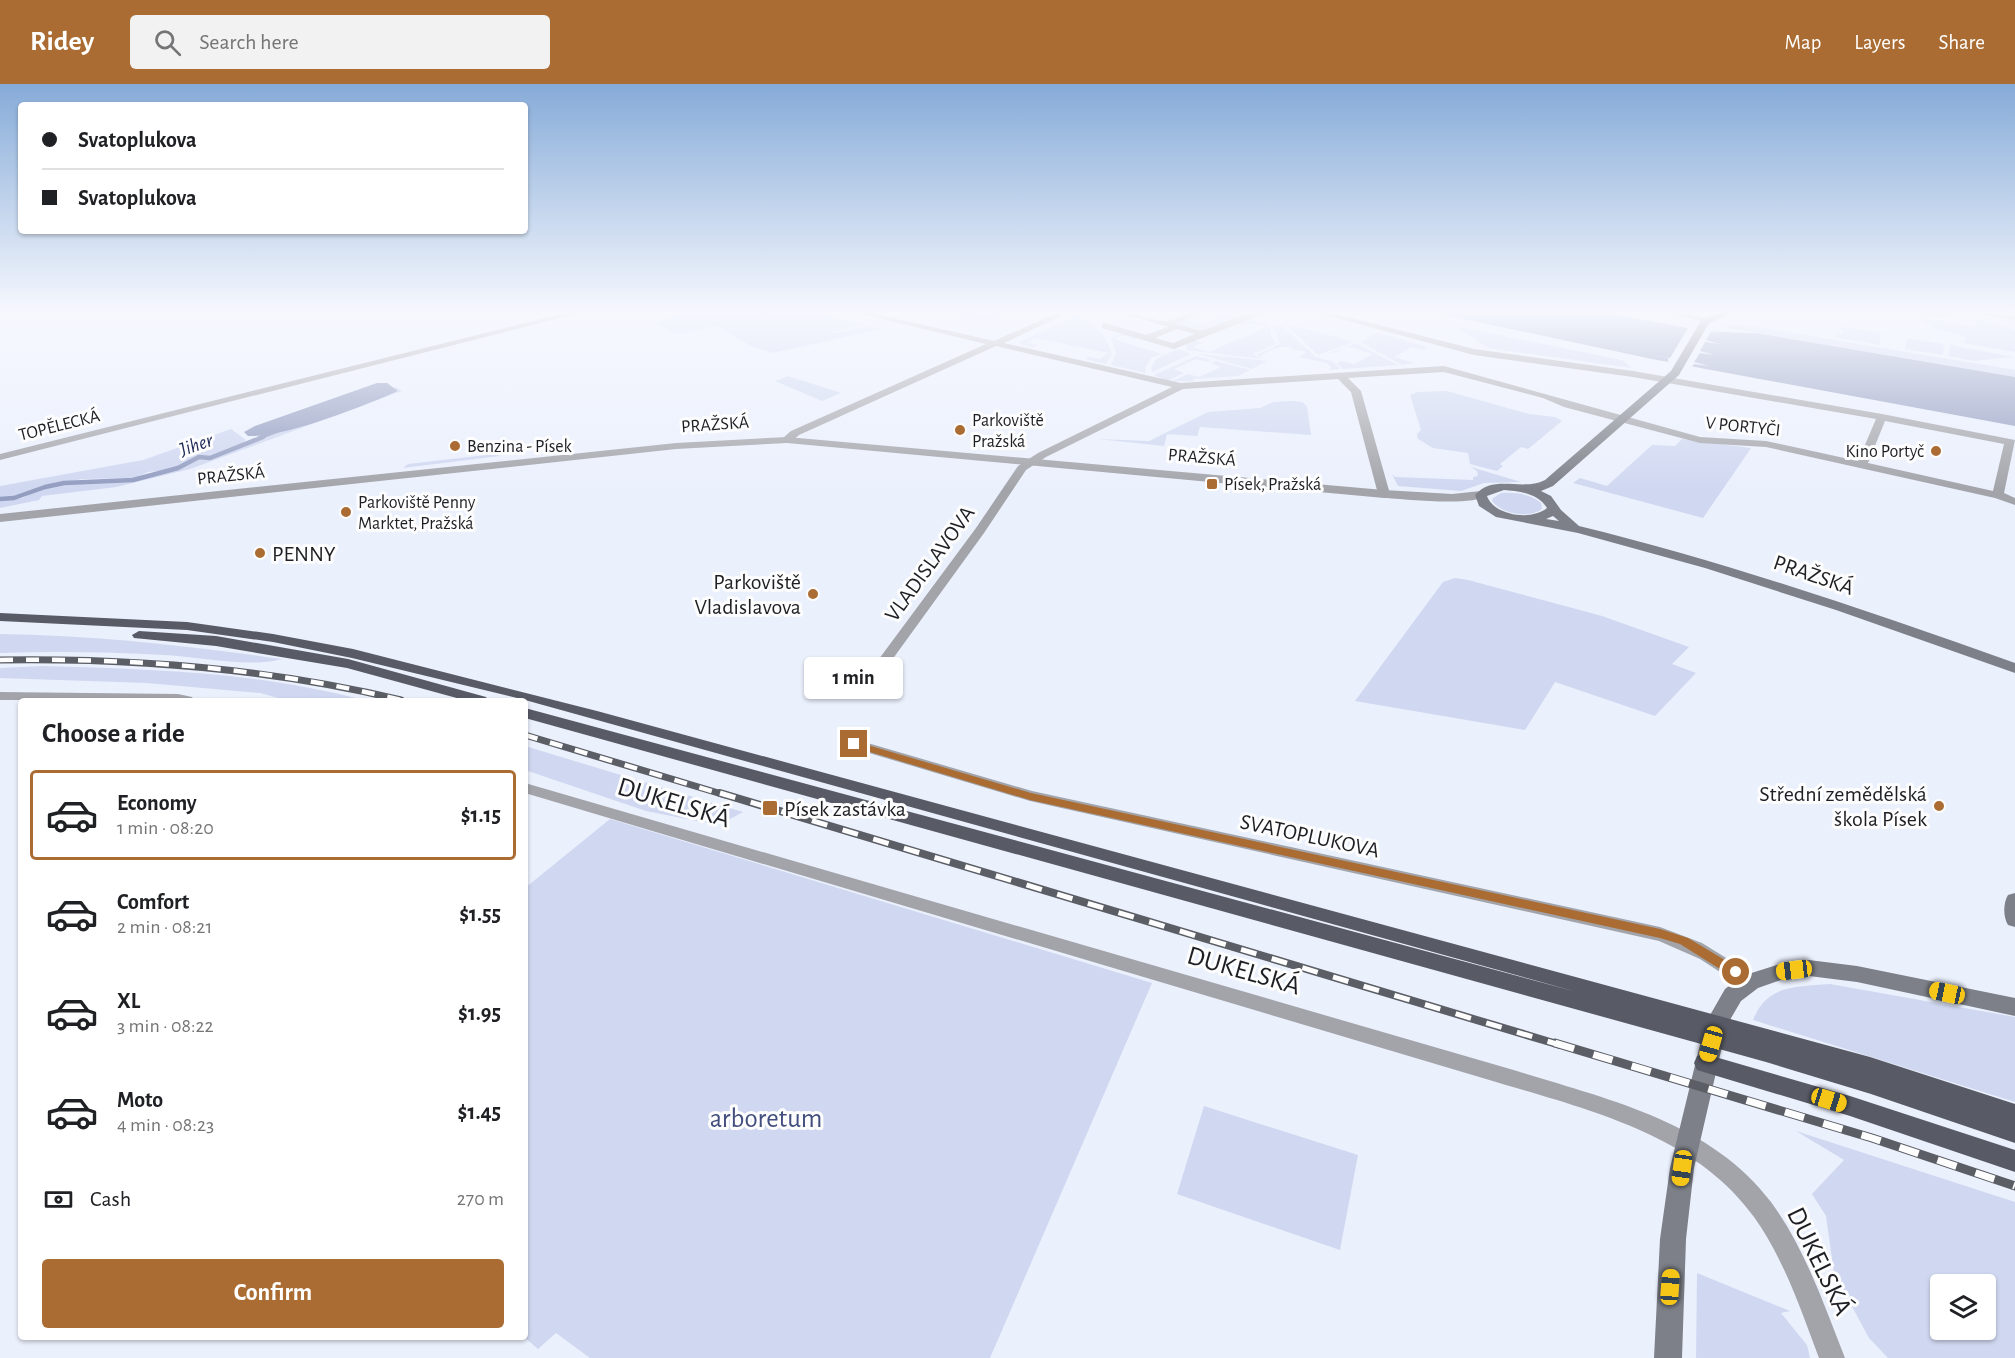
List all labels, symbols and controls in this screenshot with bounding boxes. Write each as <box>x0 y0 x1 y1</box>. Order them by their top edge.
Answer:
search box <box>130 15 550 69</box>
icon: search <box>151 26 184 59</box>
text: Ridey <box>30 28 94 56</box>
text: Search here <box>199 31 299 53</box>
text: Map <box>1785 32 1821 53</box>
text: Layers <box>1854 32 1905 53</box>
text: Share <box>1938 32 1985 53</box>
text: Svatoplukova <box>78 129 197 151</box>
text: Svatoplukova <box>78 187 197 209</box>
street label: TOPĚLECKÁ <box>16 404 102 445</box>
street label: PRAŽSKÁ <box>680 411 750 436</box>
street label: V PORTYČI <box>1705 411 1782 440</box>
place label: Parkoviště Pražská <box>972 412 1044 451</box>
marker: Parkoviště Pražská <box>953 423 967 437</box>
water label: Jiher <box>176 430 216 460</box>
place label: Benzina - Písek <box>467 438 573 456</box>
marker: Benzina - Písek <box>448 439 462 453</box>
street label: PRAŽSKÁ <box>1167 443 1237 470</box>
place label: Kino Portyč <box>1846 443 1924 461</box>
marker: Kino Portyč <box>1929 444 1943 458</box>
street label: PRAŽSKÁ <box>196 460 266 488</box>
place label: Písek, Pražská <box>1224 476 1321 494</box>
marker: Písek, Pražská <box>1205 477 1219 491</box>
place label: Parkoviště Penny Marktet, Pražská <box>358 494 476 533</box>
street label: VLADISLAVOVA <box>881 502 979 625</box>
marker: Parkoviště Penny Marktet, Pražská <box>339 505 353 519</box>
place label: PENNY <box>272 543 336 565</box>
marker: PENNY <box>253 546 267 560</box>
street label: PRAŽSKÁ <box>1771 550 1857 599</box>
place label: Parkoviště Vladislavova <box>694 571 801 618</box>
marker: Parkoviště Vladislavova <box>806 587 820 601</box>
callout: 1 min <box>804 657 904 699</box>
text: 1 min <box>832 668 875 688</box>
text: Choose a ride <box>42 720 185 747</box>
route end <box>840 730 867 757</box>
street label: DUKELSKÁ <box>614 770 735 833</box>
place label: Střední zemědělská škola Písek <box>1759 783 1927 830</box>
icon: car <box>45 788 99 842</box>
text: Economy <box>117 792 197 814</box>
place label: Písek zastávka <box>784 798 906 820</box>
marker: Písek zastávka <box>761 799 779 817</box>
marker: Střední zemědělská škola Písek <box>1932 799 1946 813</box>
text: $1.15 <box>461 804 501 826</box>
street label: SVATOPLUKOVA <box>1238 810 1382 862</box>
text: 1 min · 08:20 <box>117 818 214 838</box>
icon: car <box>45 887 99 941</box>
text: Comfort <box>117 891 189 913</box>
text: $1.55 <box>459 903 501 925</box>
text: 2 min · 08:21 <box>117 917 212 937</box>
street label: DUKELSKÁ <box>1184 939 1305 1000</box>
route start <box>1722 958 1749 985</box>
car <box>1775 959 1813 981</box>
car <box>1928 980 1966 1006</box>
icon: car <box>45 986 99 1040</box>
text: XL <box>117 990 140 1012</box>
text: $1.95 <box>458 1002 501 1024</box>
text: 3 min · 08:22 <box>117 1016 214 1036</box>
car <box>1697 1024 1725 1064</box>
icon: car <box>45 1085 99 1139</box>
car <box>1809 1086 1849 1114</box>
text: Moto <box>117 1089 163 1111</box>
text: $1.45 <box>458 1101 501 1123</box>
park label: arboretum <box>710 1105 822 1132</box>
text: 4 min · 08:23 <box>117 1115 214 1135</box>
car <box>1671 1149 1693 1187</box>
icon: cash <box>42 1183 75 1216</box>
text: Cash <box>90 1188 131 1210</box>
text: 270 m <box>457 1189 504 1209</box>
street label: DUKELSKÁ <box>1782 1202 1860 1320</box>
button: Confirm <box>42 1259 504 1328</box>
car <box>1660 1268 1680 1306</box>
map controls <box>1930 1274 1996 1340</box>
button: layers <box>1930 1274 1996 1340</box>

